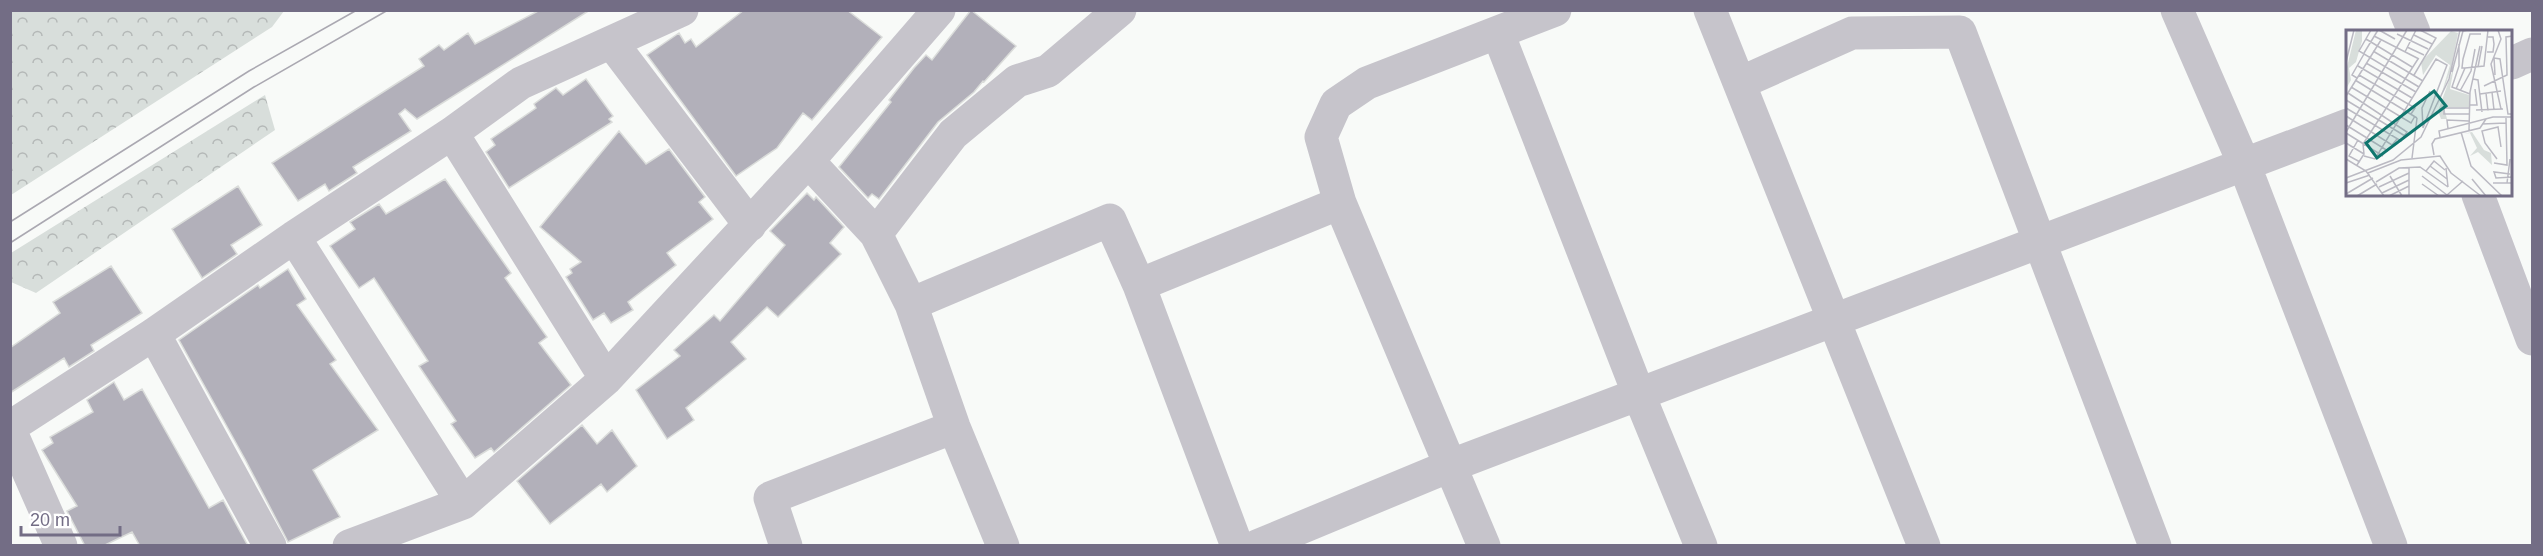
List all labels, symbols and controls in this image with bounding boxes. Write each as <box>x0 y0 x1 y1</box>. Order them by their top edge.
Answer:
inset map <box>2346 30 2513 196</box>
scale bar <box>21 499 120 537</box>
text: 20 m <box>30 510 70 530</box>

